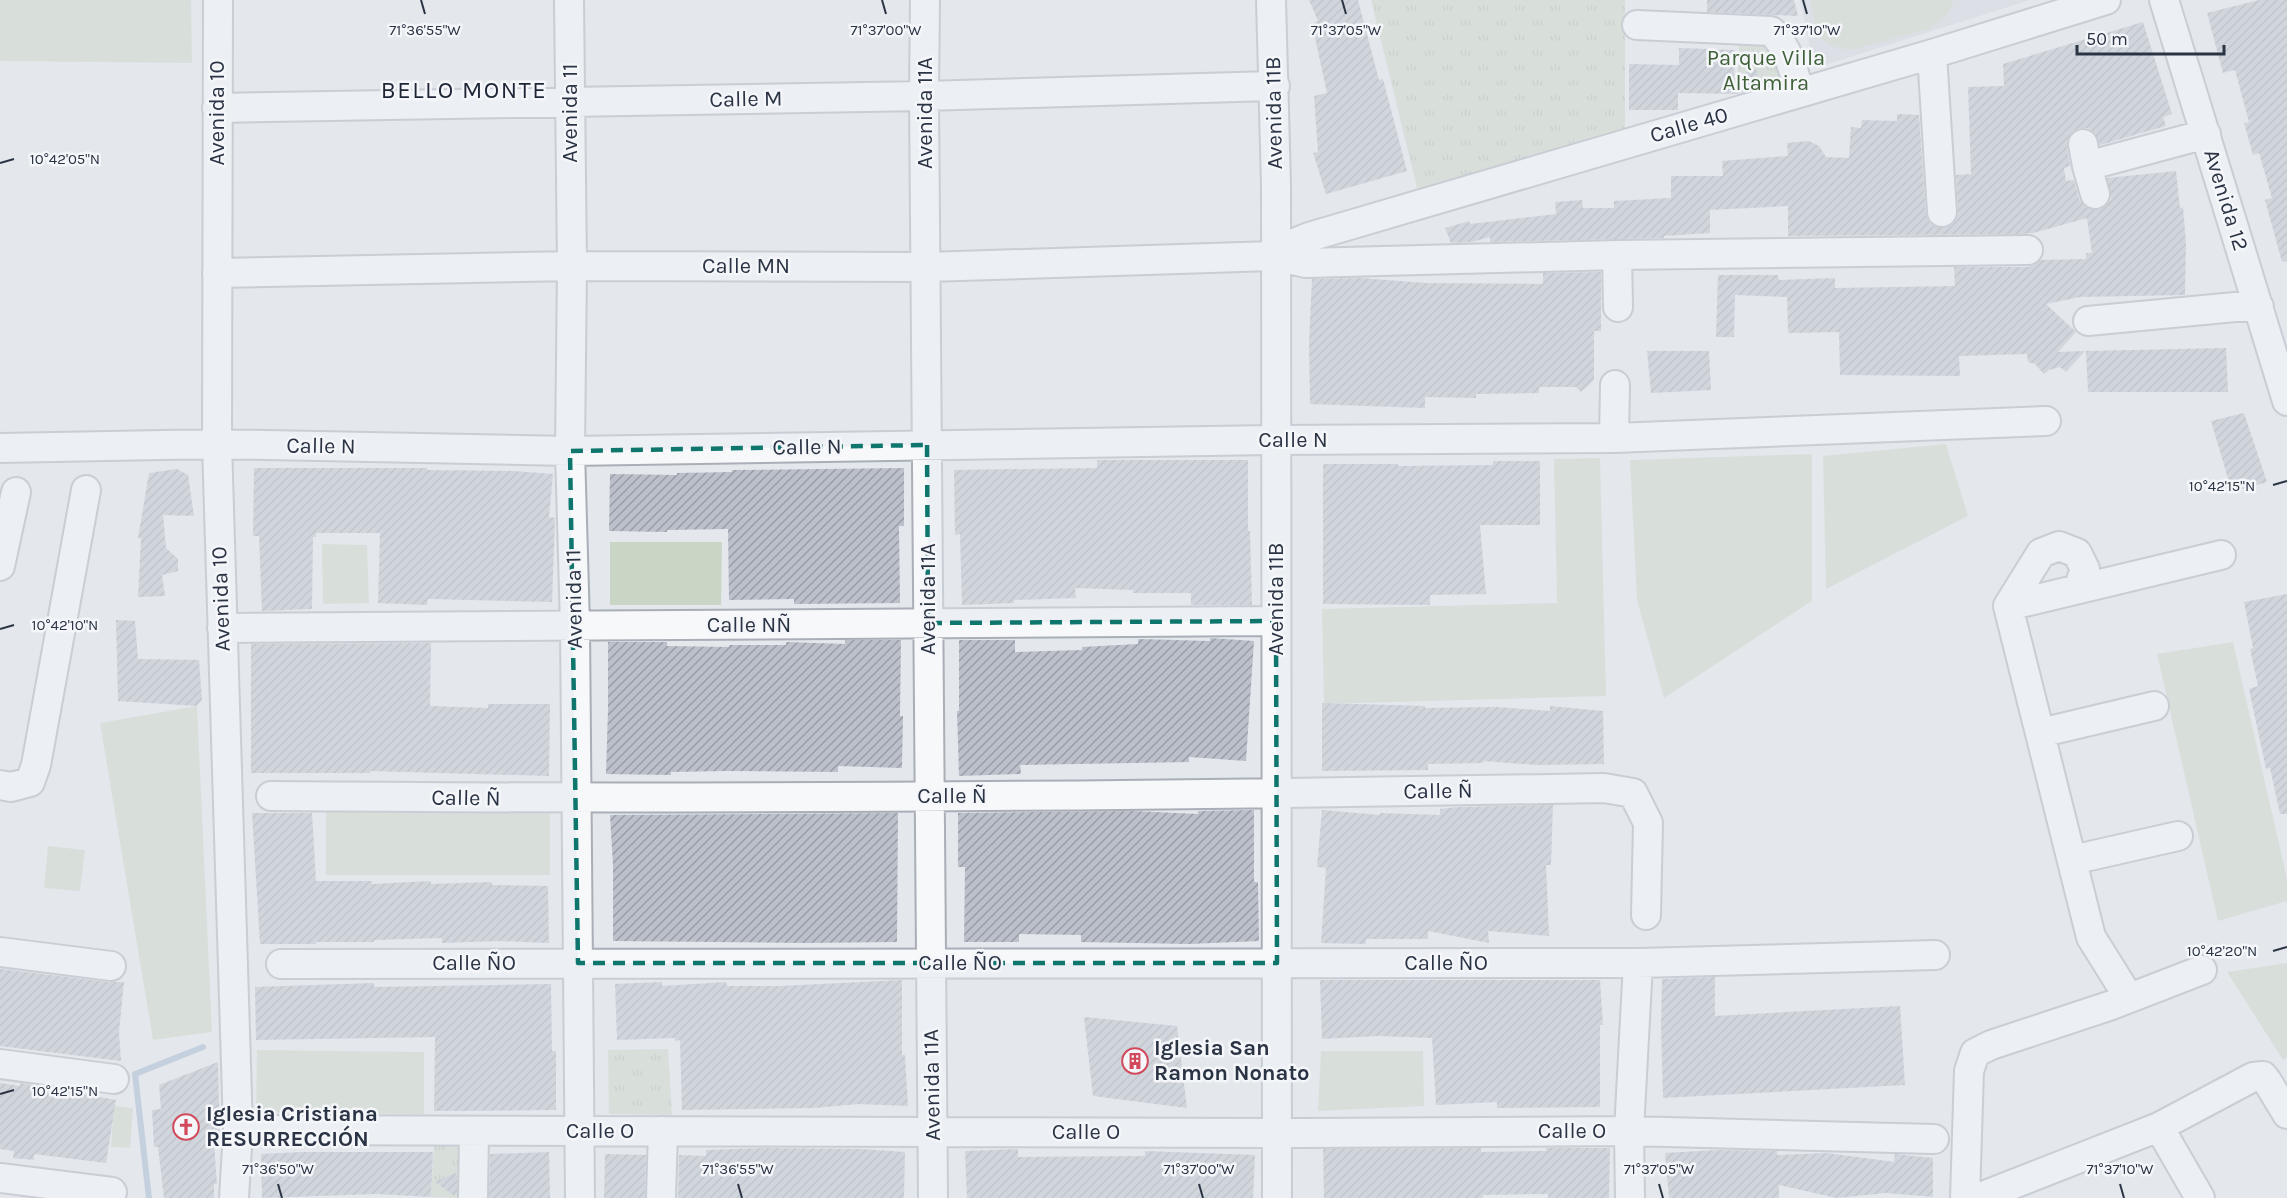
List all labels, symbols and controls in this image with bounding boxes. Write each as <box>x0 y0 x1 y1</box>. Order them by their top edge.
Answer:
scale bar <box>2077 18 2224 56</box>
text: 71°36'55"W <box>389 21 461 39</box>
text: 71°37'00"W <box>851 21 922 39</box>
text: 71°37'05"W <box>1311 21 1382 39</box>
text: 71°37'10"W <box>1774 21 1841 39</box>
text: 50 m <box>2086 28 2128 50</box>
park label: Parque Villa Altamira <box>1707 45 1825 96</box>
street label: Avenida 11B <box>1260 56 1288 170</box>
street label: Avenida 11A <box>912 57 938 169</box>
street label: Avenida 10 <box>204 60 230 166</box>
street label: Avenida 11 <box>557 63 583 163</box>
district label: BELLO MONTE <box>381 76 547 104</box>
street label: Calle M <box>709 85 783 113</box>
street label: Calle 40 <box>1647 102 1731 148</box>
street label: Avenida 12 <box>2198 146 2254 254</box>
text: 10°42'05"N <box>30 150 100 168</box>
street label: Calle MN <box>702 253 790 279</box>
street label: Calle N <box>1258 427 1328 453</box>
street label: Calle N <box>286 432 356 460</box>
street label: Calle N <box>772 433 842 461</box>
text: 10°42'15"N <box>2189 477 2255 495</box>
street label: Avenida 11A <box>915 543 941 655</box>
street label: Avenida 11B <box>1263 543 1289 655</box>
street label: Avenida 10 <box>206 546 236 652</box>
street label: Avenida 11 <box>560 549 588 649</box>
street label: Calle NÑ <box>707 612 791 638</box>
text: 10°42'10"N <box>32 616 98 634</box>
street label: Calle Ñ <box>1403 777 1473 805</box>
street label: Calle Ñ <box>917 783 987 809</box>
street label: Calle Ñ <box>431 784 501 812</box>
text: 10°42'20"N <box>2187 942 2257 960</box>
street label: Calle ÑO <box>432 950 516 976</box>
street label: Calle ÑO <box>918 950 1002 976</box>
street label: Calle ÑO <box>1404 950 1488 976</box>
street label: Avenida 11A <box>918 1028 946 1141</box>
place label: Iglesia San Ramon Nonato <box>1154 1035 1310 1086</box>
building icon: Iglesia San Ramon Nonato <box>1120 1046 1150 1076</box>
text: 10°42'15"N <box>32 1082 98 1100</box>
place label: Iglesia Cristiana RESURRECCIÓN <box>206 1101 378 1152</box>
church icon: Iglesia Cristiana RESURRECCIÓN <box>171 1112 201 1142</box>
street label: Calle O <box>566 1118 634 1144</box>
street label: Calle O <box>1538 1118 1606 1144</box>
street label: Calle O <box>1052 1119 1120 1145</box>
text: 71°36'50"W <box>242 1160 315 1178</box>
text: 71°36'55"W <box>702 1160 774 1178</box>
text: 71°37'00"W <box>1164 1160 1235 1178</box>
text: 71°37'05"W <box>1624 1160 1695 1178</box>
text: 71°37'10"W <box>2087 1160 2154 1178</box>

